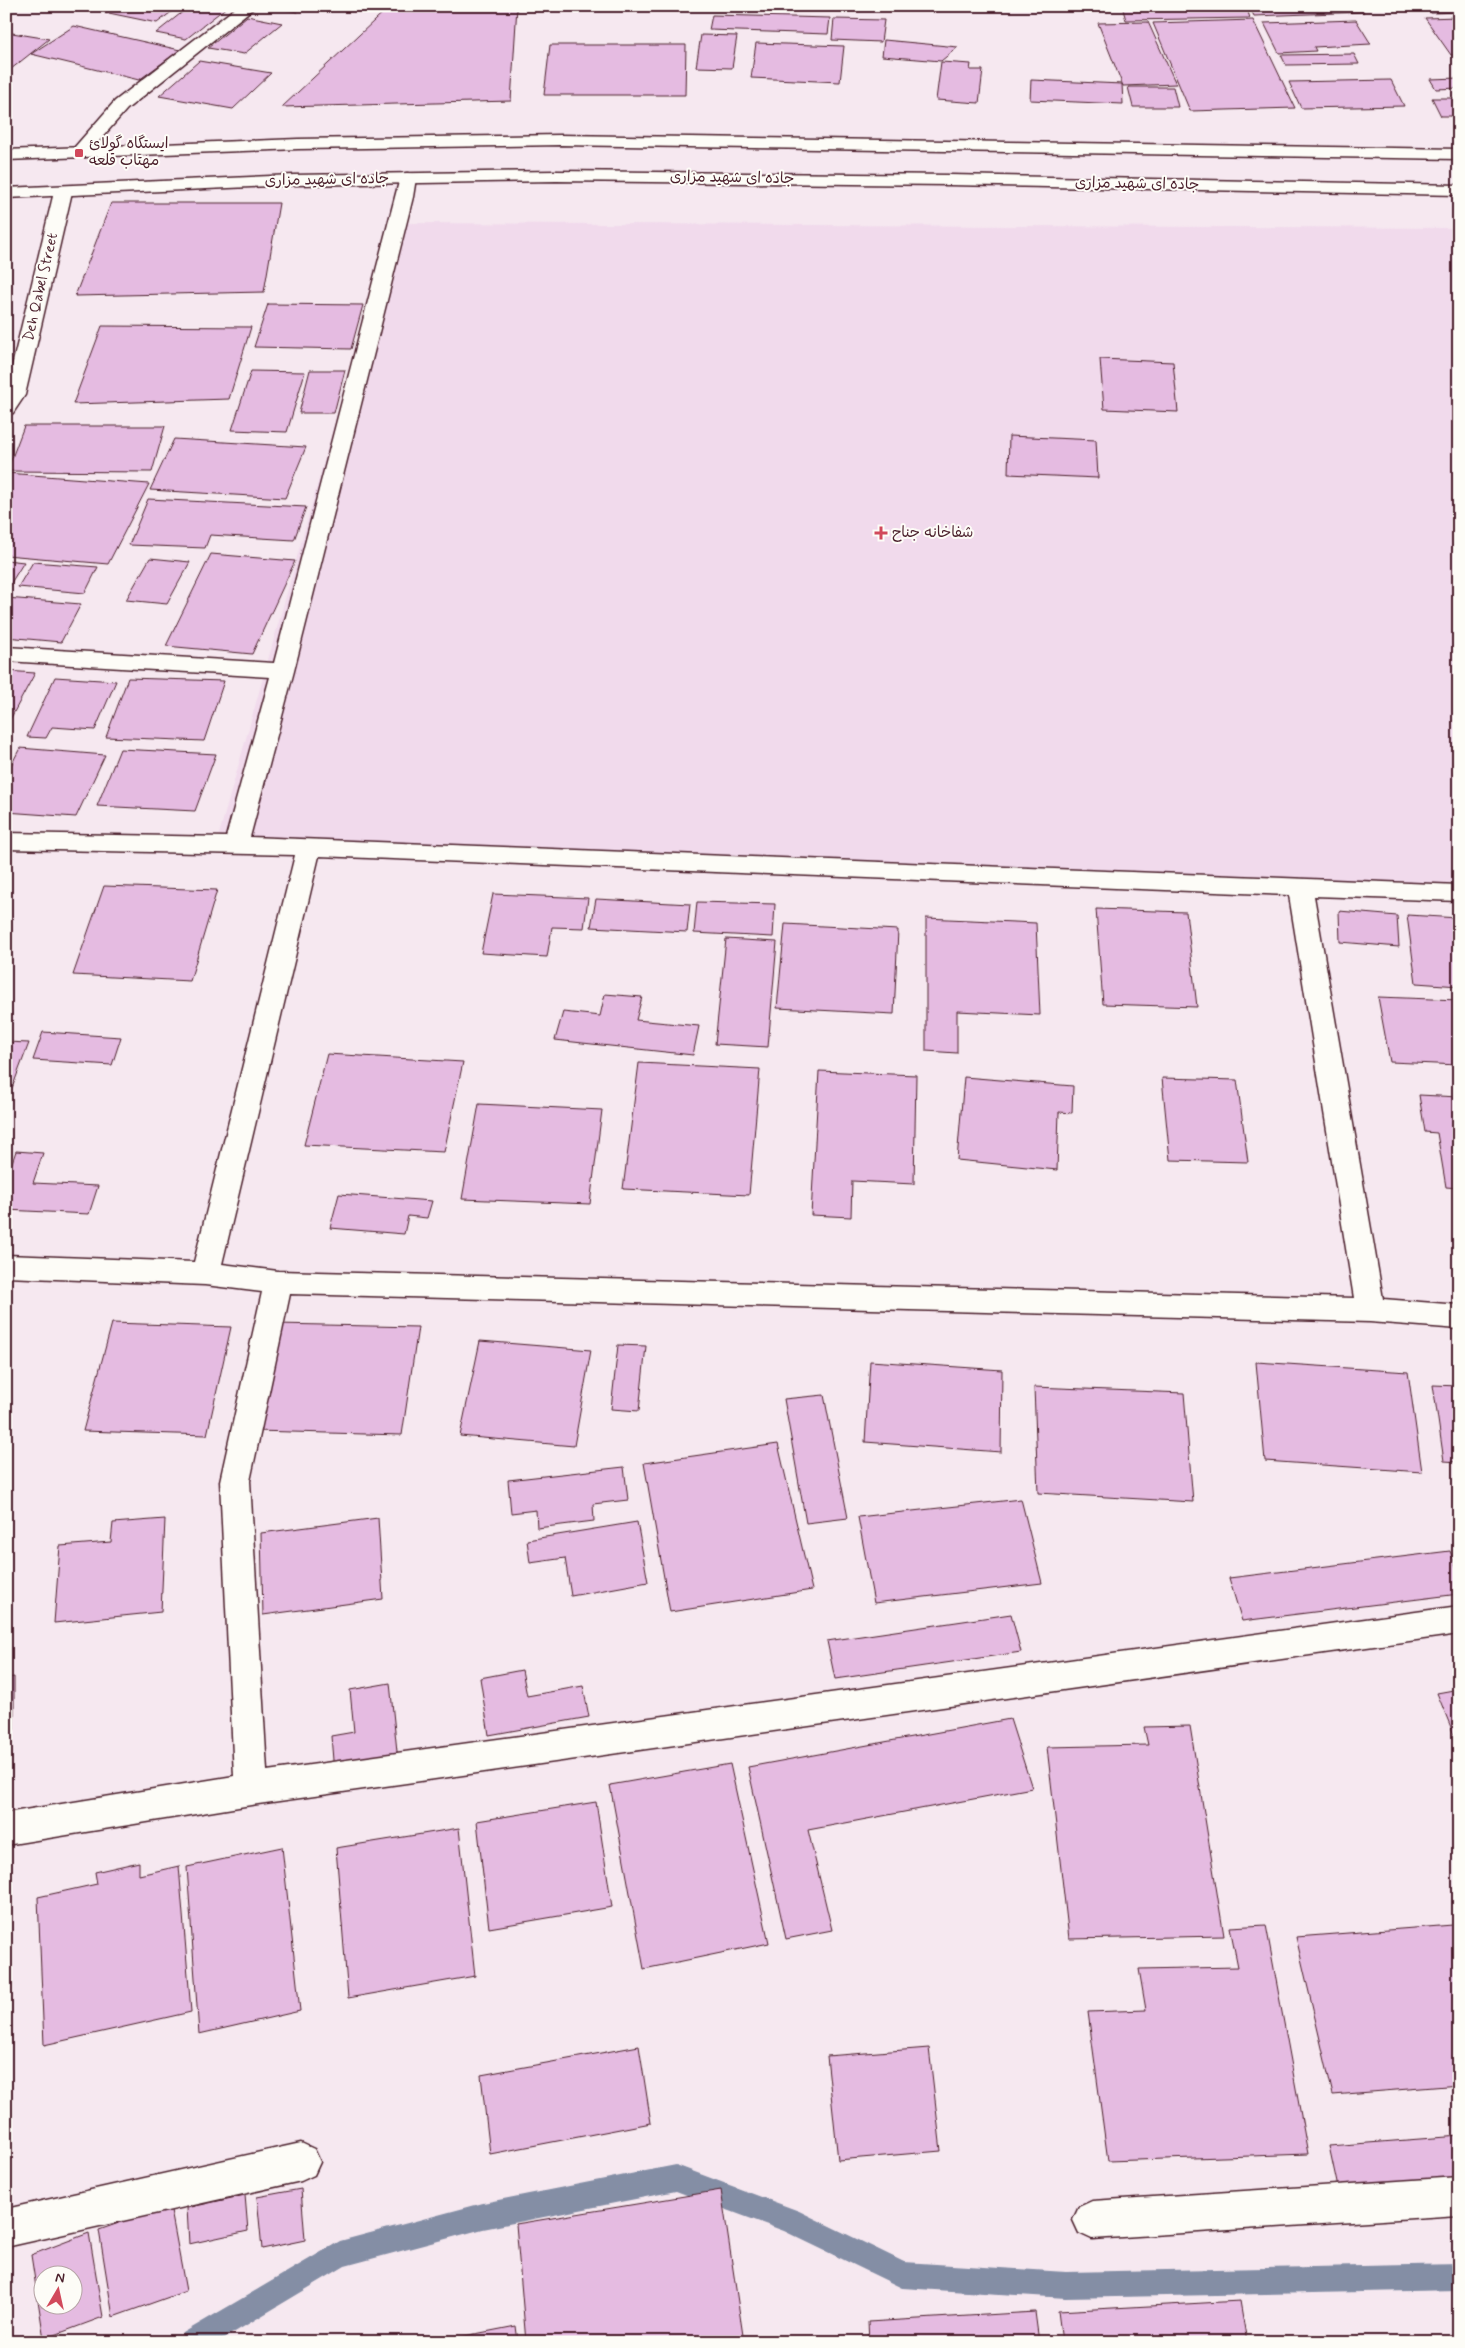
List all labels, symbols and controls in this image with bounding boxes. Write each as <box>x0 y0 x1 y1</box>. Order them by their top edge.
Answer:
place label: ایستگاه گولائ مهتاب قلعه <box>89 134 169 171</box>
marker: ایستگاه گولائ مهتاب قلعه <box>73 147 85 159</box>
street label: جاده ای شهید مزاری <box>670 167 794 189</box>
street label: جاده ای شهید مزاری <box>265 169 389 191</box>
street label: جاده ای شهید مزاری <box>1075 173 1199 195</box>
street label: Deh Qabel Street <box>19 230 63 343</box>
place label: شفاخانه جناح <box>892 523 973 543</box>
marker: شفاخانه جناح <box>874 526 888 540</box>
north arrow <box>32 2266 82 2316</box>
text: N <box>54 2269 66 2288</box>

